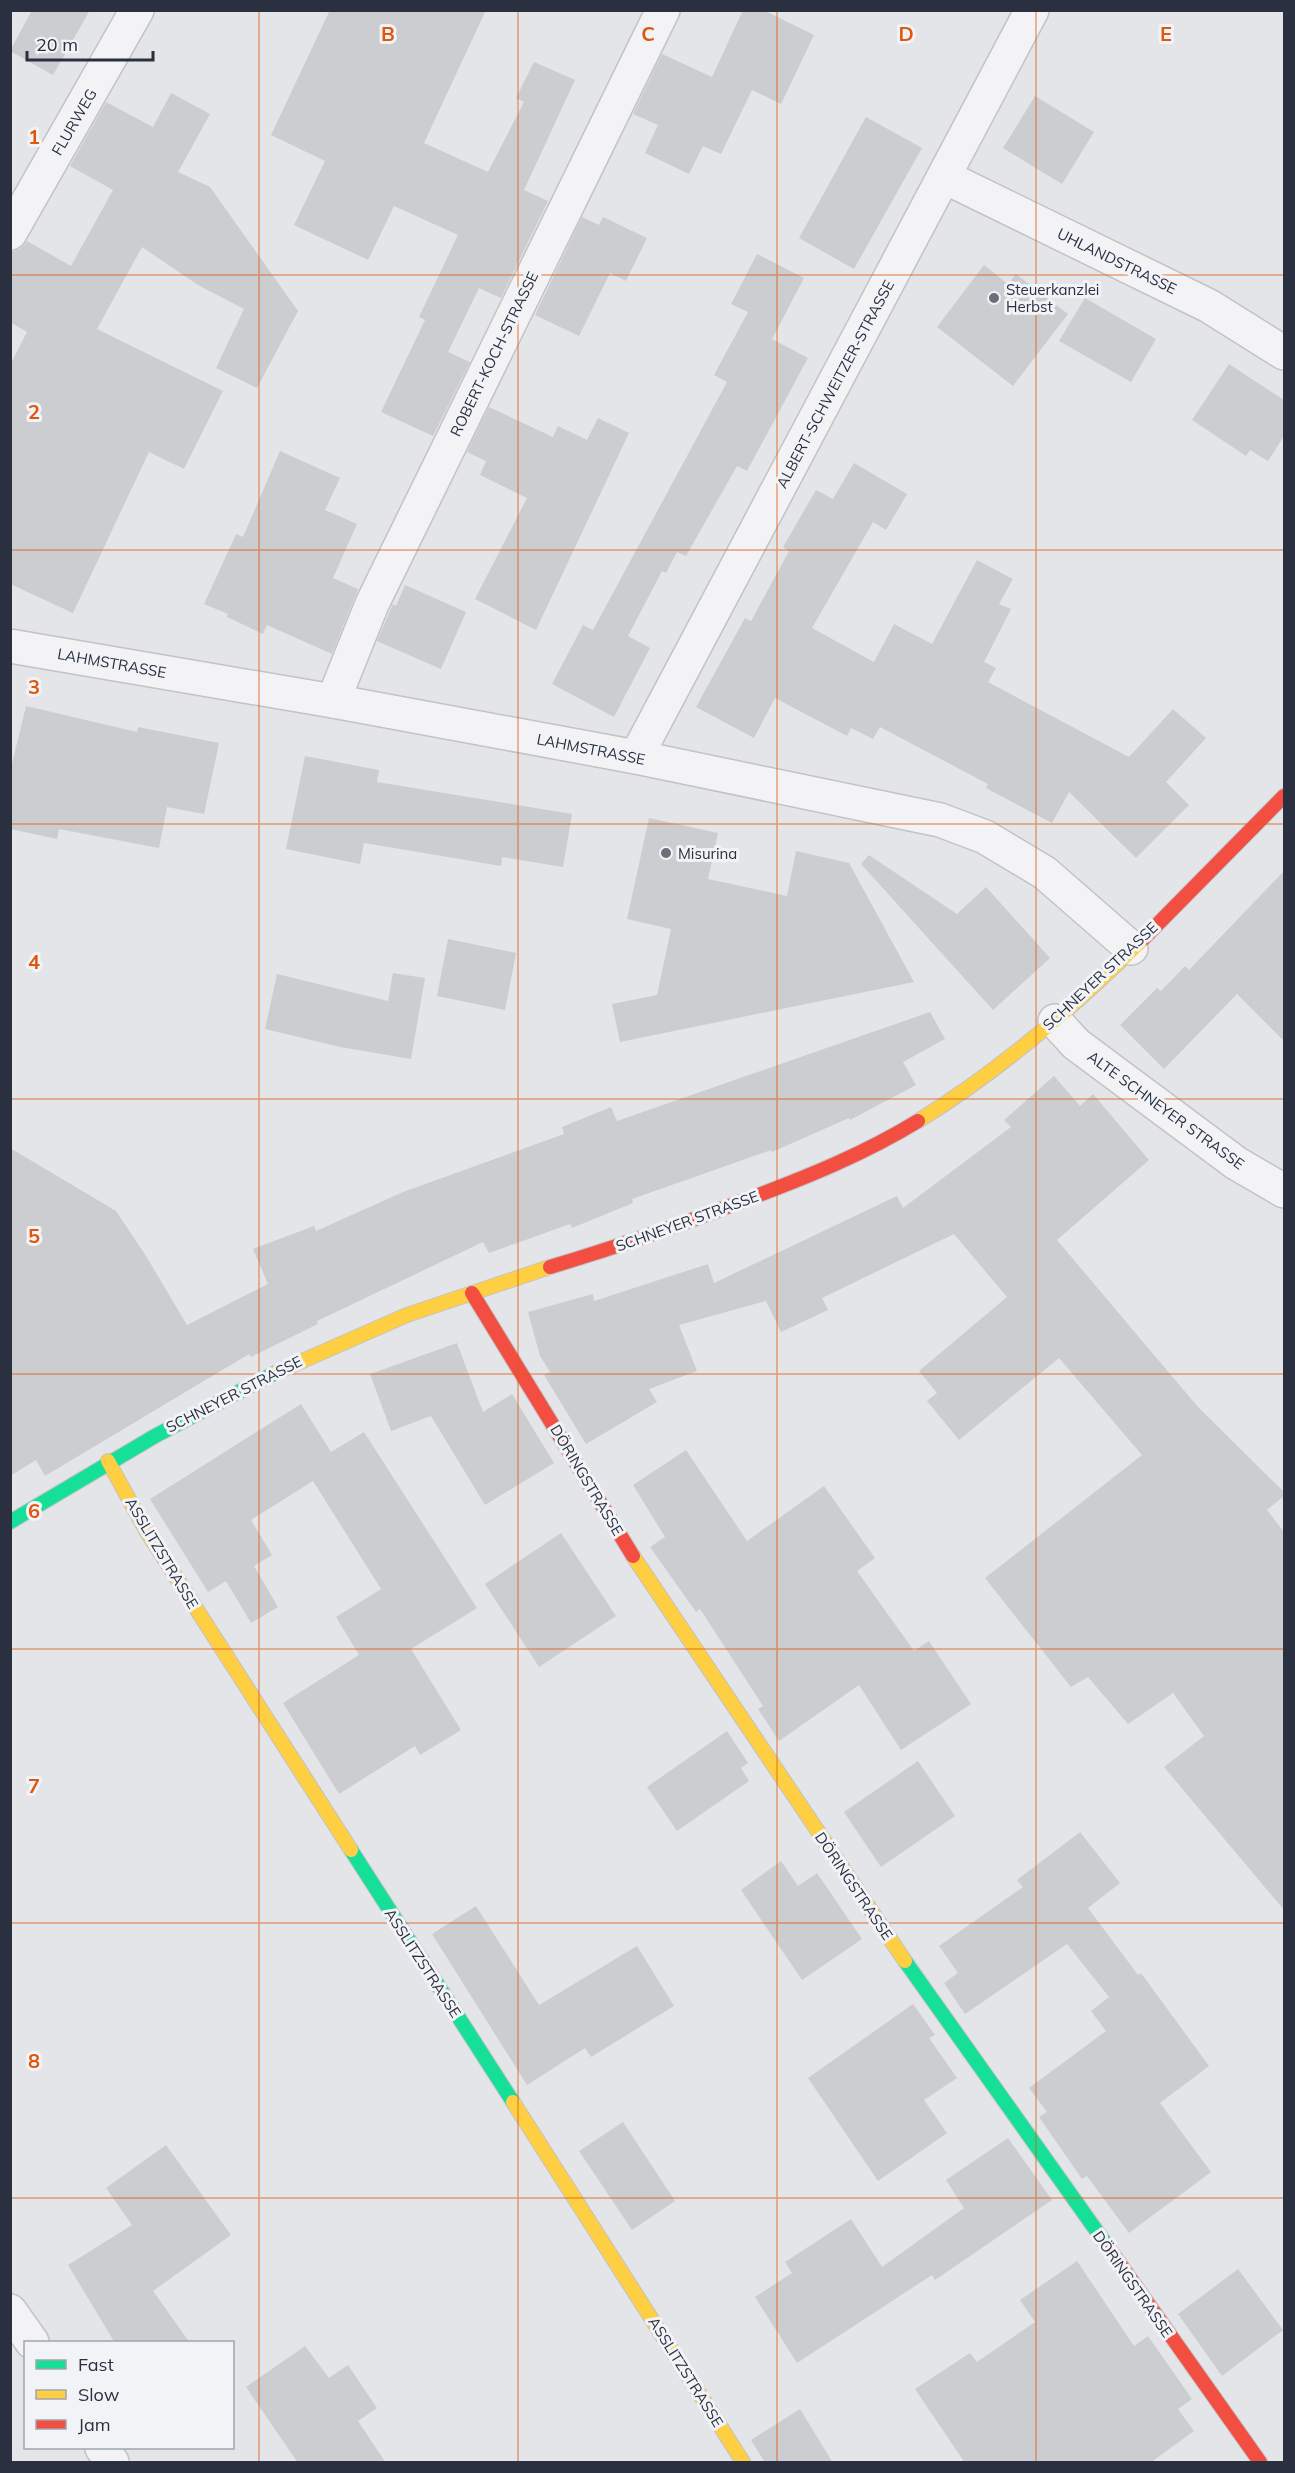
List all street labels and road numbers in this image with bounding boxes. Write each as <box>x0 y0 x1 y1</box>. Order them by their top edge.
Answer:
street label: FLURWEG <box>47 85 101 159</box>
street label: UHLANDSTRASSE <box>1054 224 1180 298</box>
street label: ROBERT-KOCH-STRASSE <box>446 268 542 440</box>
street label: ALBERT-SCHWEITZER-STRASSE <box>772 276 898 491</box>
street label: LAHMSTRASSE <box>56 644 168 682</box>
street label: LAHMSTRASSE <box>535 729 647 769</box>
street label: SCHNEYER STRASSE <box>1039 918 1162 1034</box>
street label: ALTE SCHNEYER STRASSE <box>1084 1047 1248 1173</box>
street label: SCHNEYER STRASSE <box>613 1186 761 1256</box>
street label: SCHNEYER STRASSE <box>163 1351 305 1437</box>
street label: DÖRINGSTRASSE <box>546 1421 628 1539</box>
street label: ASSLITZSTRASSE <box>121 1494 203 1612</box>
street label: DÖRINGSTRASSE <box>811 1828 897 1944</box>
street label: ASSLITZSTRASSE <box>381 1905 465 2021</box>
street label: DÖRINGSTRASSE <box>1089 2227 1177 2341</box>
street label: ASSLITZSTRASSE <box>644 2313 728 2431</box>

